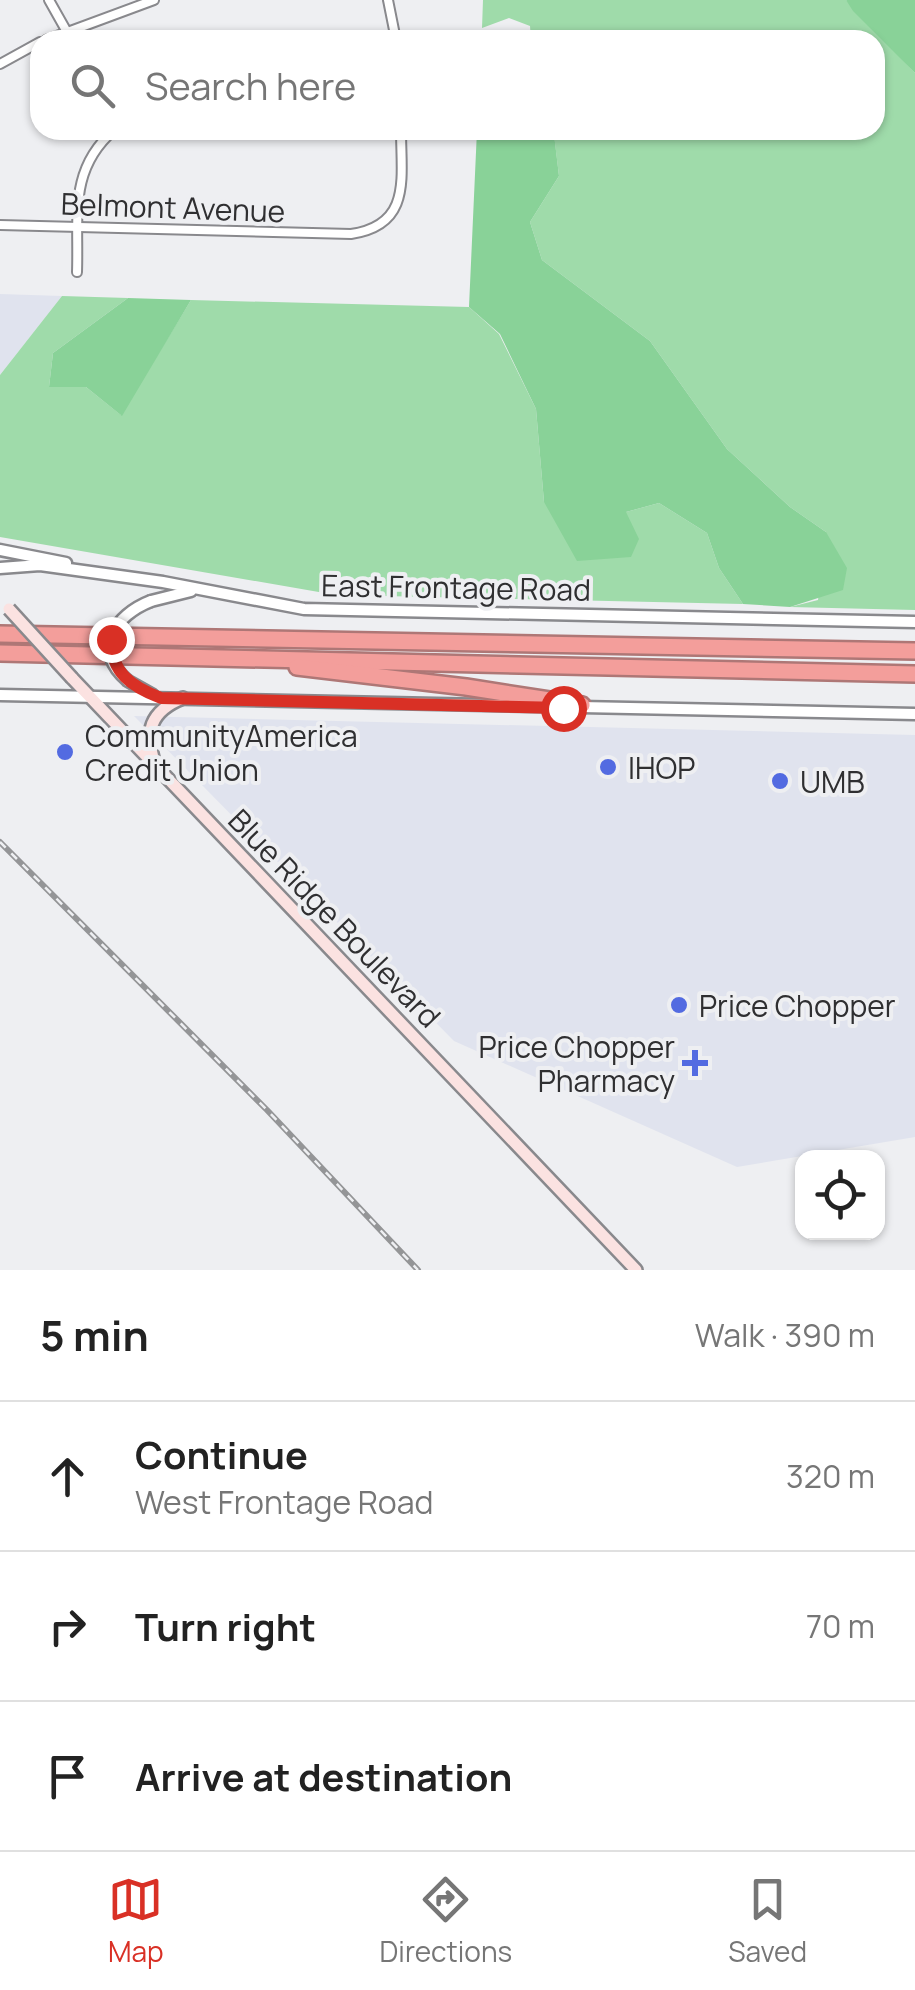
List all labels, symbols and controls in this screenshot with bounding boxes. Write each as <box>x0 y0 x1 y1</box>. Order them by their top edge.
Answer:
search box <box>30 30 885 140</box>
icon: search <box>65 58 120 113</box>
text: Search here <box>145 59 356 111</box>
street label: Belmont Avenue <box>60 183 286 231</box>
street label: East Frontage Road <box>321 564 591 610</box>
route end <box>89 617 135 663</box>
route start <box>541 686 587 732</box>
place label: CommunityAmerica Credit Union <box>85 715 358 790</box>
marker: CommunityAmerica Credit Union <box>54 741 76 763</box>
place label: IHOP <box>628 747 695 788</box>
marker: IHOP <box>597 756 619 778</box>
place label: UMB <box>800 761 865 802</box>
marker: UMB <box>769 770 791 792</box>
street label: Blue Ridge Boulevard <box>220 800 450 1036</box>
place label: Price Chopper <box>699 985 896 1026</box>
marker: Price Chopper <box>668 994 690 1016</box>
place label: Price Chopper Pharmacy <box>478 1026 675 1101</box>
marker: Price Chopper Pharmacy <box>684 1052 706 1074</box>
map controls <box>795 1150 885 1240</box>
button: locate <box>795 1150 885 1240</box>
text: 5 min <box>40 1306 149 1364</box>
text: Walk · 390 m <box>695 1313 875 1357</box>
text: Continue <box>135 1428 308 1480</box>
icon: ahead <box>40 1449 95 1504</box>
text: 320 m <box>786 1454 875 1498</box>
text: West Frontage Road <box>135 1480 433 1524</box>
icon: right <box>40 1599 95 1654</box>
text: Turn right <box>135 1600 316 1652</box>
text: 70 m <box>806 1604 875 1648</box>
icon: arrive <box>40 1749 95 1804</box>
text: Arrive at destination <box>135 1750 512 1802</box>
tab: Map <box>108 1872 164 1970</box>
tab: Directions <box>380 1872 512 1970</box>
tab: Saved <box>728 1872 807 1970</box>

